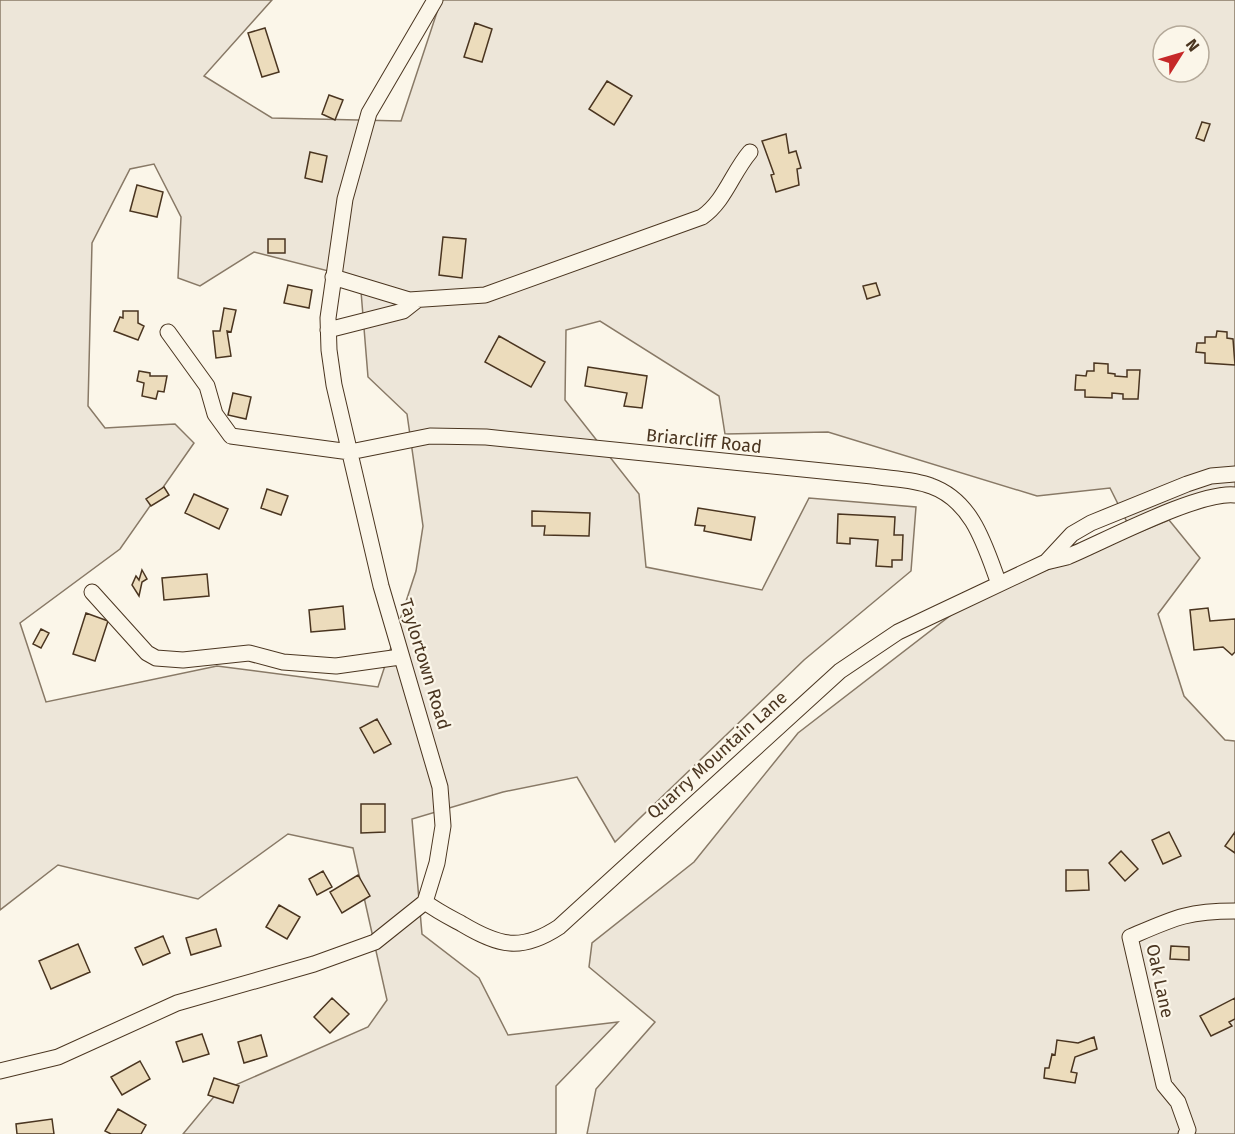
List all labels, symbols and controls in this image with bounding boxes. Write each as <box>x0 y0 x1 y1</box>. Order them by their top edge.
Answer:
north arrow <box>1151 24 1211 84</box>
text: N <box>1182 35 1203 55</box>
street label: Briarcliff Road <box>645 424 763 458</box>
street label: Taylortown Road <box>395 596 455 732</box>
street label: Quarry Mountain Lane <box>642 686 792 824</box>
street label: Oak Lane <box>1141 942 1179 1020</box>

